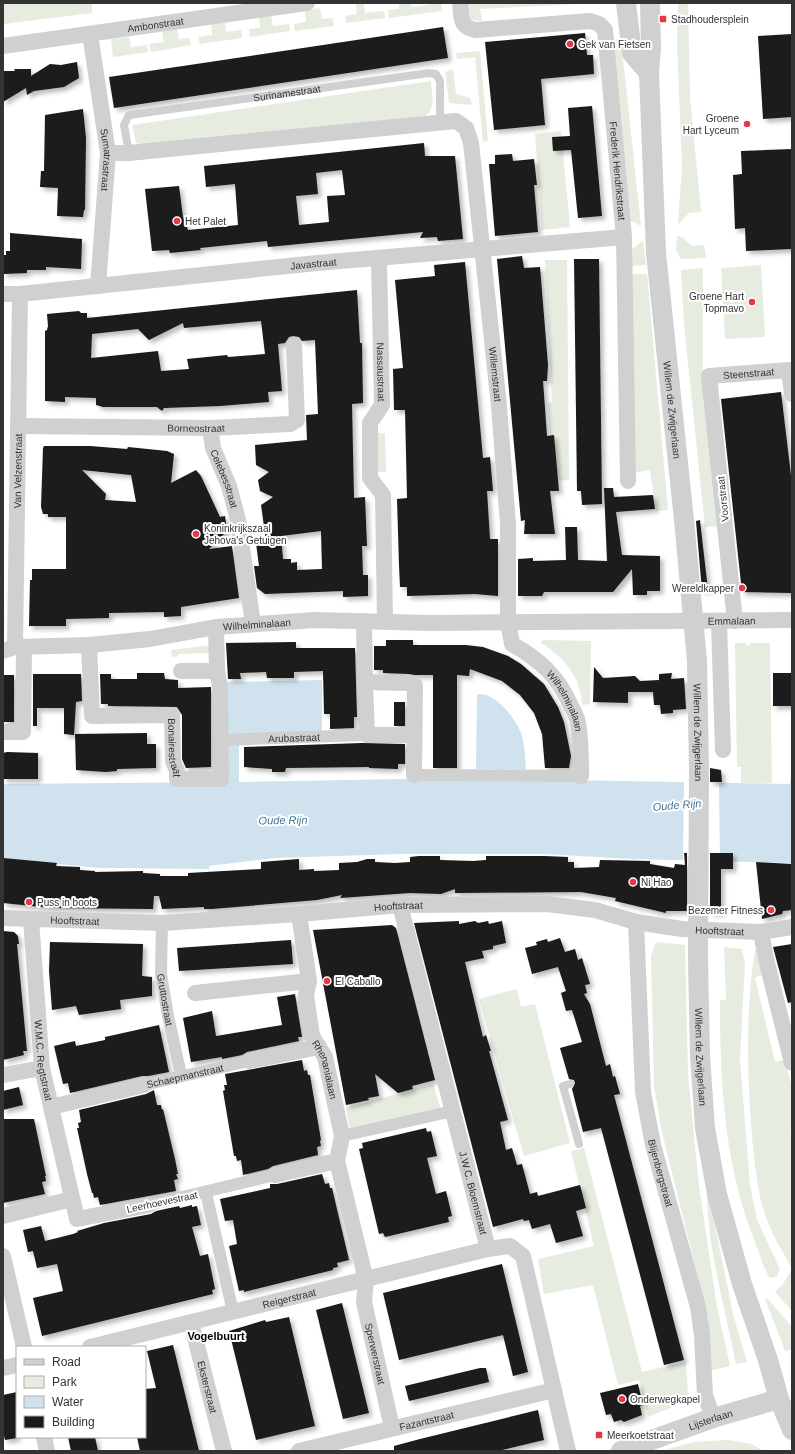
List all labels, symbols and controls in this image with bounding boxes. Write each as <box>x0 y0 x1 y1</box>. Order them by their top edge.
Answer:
marker: Stadhoudersplein <box>658 14 668 24</box>
place label: Stadhoudersplein <box>671 14 749 25</box>
street label: Ambonstraat <box>127 15 185 34</box>
marker: Gek van Fietsen <box>565 39 575 49</box>
place label: Gek van Fietsen <box>578 39 651 50</box>
street label: Surinamestraat <box>252 83 321 103</box>
place label: Groene Hart Lyceum <box>683 113 739 136</box>
marker: Groene Hart Lyceum <box>742 119 752 129</box>
street label: Frederik Hendrikstraat <box>608 121 628 221</box>
street label: Sumatrastraat <box>99 128 114 192</box>
marker: Het Palet <box>172 216 182 226</box>
place label: Het Palet <box>185 216 226 227</box>
street label: Javastraat <box>290 256 337 271</box>
place label: Groene Hart Topmavo <box>689 291 744 314</box>
marker: Groene Hart Topmavo <box>747 297 757 307</box>
street label: Nassaustraat <box>375 342 387 402</box>
street label: Willemstraat <box>487 346 504 402</box>
street label: Willem de Zwijgerlaan <box>662 361 683 459</box>
street label: Steenstraat <box>723 366 775 380</box>
street label: Borneostraat <box>167 422 225 434</box>
street label: Van Velzenstraat <box>11 433 24 509</box>
street label: Celebesstraat <box>209 448 240 509</box>
street label: Voorstraat <box>715 476 731 522</box>
place label: Koninkrijkszaal Jehova's Getuigen <box>204 523 287 546</box>
marker: Koninkrijkszaal Jehova's Getuigen <box>191 529 201 539</box>
place label: Wereldkapper <box>672 583 735 594</box>
marker: Wereldkapper <box>737 583 747 593</box>
street label: Emmalaan <box>708 615 756 626</box>
street label: Wilhelminalaan <box>223 616 291 632</box>
street label: Wilhelminalaan <box>545 668 585 732</box>
street label: Willem de Zwijgerlaan <box>692 683 705 781</box>
street label: Bonairestraat <box>167 718 183 777</box>
street label: Arubastraat <box>268 731 320 744</box>
water label: Oude Rijn <box>652 797 702 813</box>
water label: Oude Rijn <box>258 814 308 826</box>
marker: Ni Hao <box>628 877 638 887</box>
place label: Ni Hao <box>641 877 672 888</box>
marker: Puss in boots <box>24 897 34 907</box>
place label: Puss in boots <box>37 897 97 908</box>
street label: Hooftstraat <box>373 899 423 913</box>
place label: Bezemer Fitness <box>688 905 763 916</box>
marker: Bezemer Fitness <box>766 905 776 915</box>
street label: Hooftstraat <box>50 914 100 927</box>
street label: Hooftstraat <box>695 924 744 937</box>
street label: Gruttostraat <box>156 973 176 1027</box>
marker: El Caballo <box>322 976 332 986</box>
place label: El Caballo <box>335 976 381 987</box>
street label: Willem de Zwijgerlaan <box>694 1008 709 1106</box>
street label: W.M.C. Regtstraat <box>33 1019 55 1102</box>
street label: Rhenanialaan <box>310 1038 339 1100</box>
street label: Schaepmanstraat <box>145 1061 225 1090</box>
street label: Blijenbergstraat <box>647 1138 675 1208</box>
street label: J.W.C. Bloemstraat <box>458 1150 490 1236</box>
street label: Leerhoevestraat <box>126 1189 199 1215</box>
street label: Reigerstraat <box>261 1286 317 1310</box>
street label: Sperwerstraat <box>363 1322 388 1385</box>
district label: Vogelbuurt <box>187 1330 245 1342</box>
legend <box>16 1346 146 1438</box>
text: Road <box>52 1355 81 1369</box>
street label: Eksterstraat <box>196 1360 220 1414</box>
text: Park <box>52 1375 78 1389</box>
marker: Onderwegkapel <box>617 1394 627 1404</box>
place label: Onderwegkapel <box>630 1394 700 1405</box>
text: Water <box>52 1395 84 1409</box>
street label: Lijsterlaan <box>687 1407 734 1432</box>
street label: Fazantstraat <box>398 1409 455 1432</box>
text: Building <box>52 1415 95 1429</box>
marker: Meerkoetstraat <box>594 1430 604 1440</box>
place label: Meerkoetstraat <box>607 1430 674 1441</box>

